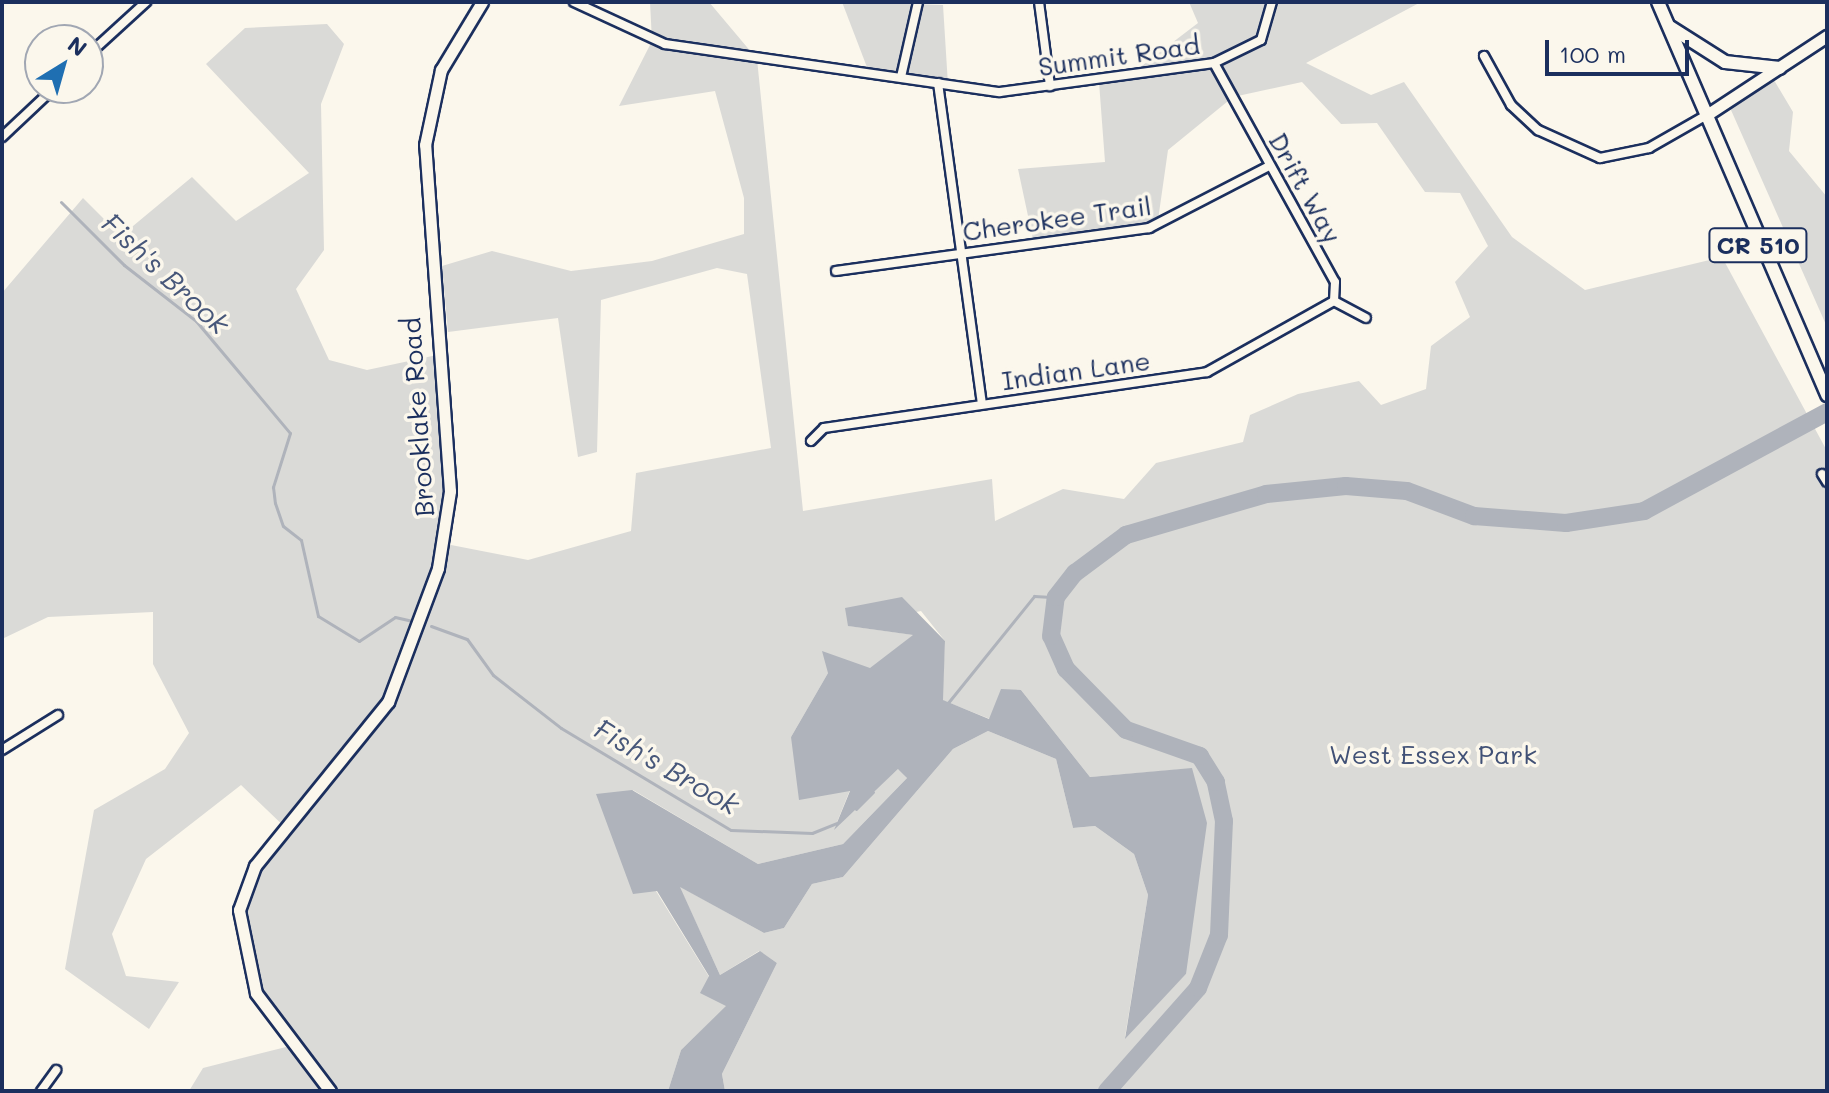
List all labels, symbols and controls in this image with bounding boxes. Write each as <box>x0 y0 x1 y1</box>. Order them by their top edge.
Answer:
north arrow <box>24 24 104 104</box>
scale bar <box>1549 24 1693 74</box>
text: N <box>62 29 93 63</box>
street label: Summit Road <box>1036 29 1202 83</box>
text: 100 m <box>1559 38 1626 69</box>
street label: Drift Way <box>1262 127 1348 249</box>
street label: Cherokee Trail <box>961 190 1153 248</box>
water label: Fish's Brook <box>95 206 237 340</box>
road number: CR 510 <box>1708 225 1808 265</box>
street label: Brooklake Road <box>395 316 441 518</box>
street label: Indian Lane <box>1000 345 1152 397</box>
water label: Fish's Brook <box>588 711 746 821</box>
park label: West Essex Park <box>1329 739 1537 771</box>

